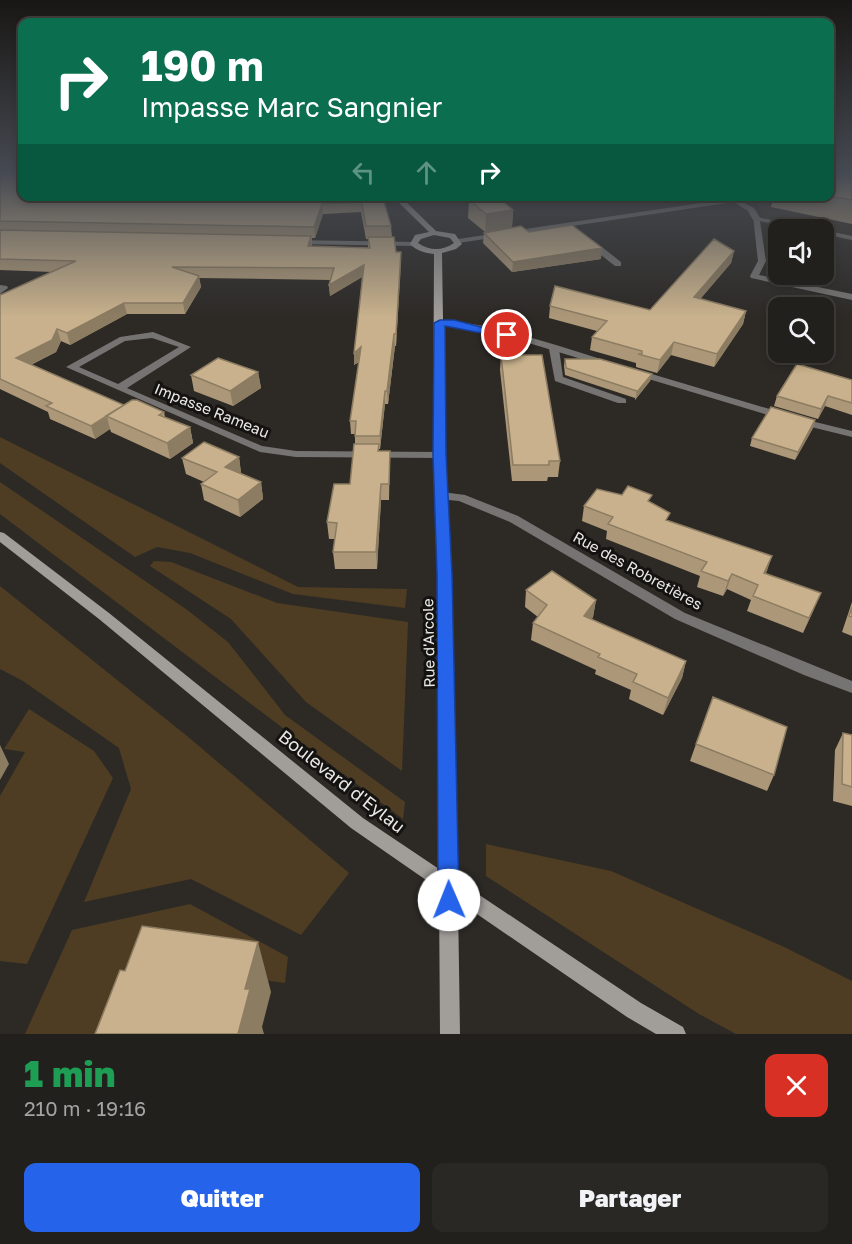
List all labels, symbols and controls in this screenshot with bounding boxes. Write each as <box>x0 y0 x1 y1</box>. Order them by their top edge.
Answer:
text: 190 m <box>141 40 264 90</box>
icon: right <box>42 42 120 120</box>
text: Impasse Marc Sangnier <box>141 91 442 123</box>
icon: left <box>347 156 380 189</box>
icon: ahead <box>410 156 443 189</box>
icon: right <box>473 156 506 189</box>
map controls <box>768 219 834 363</box>
button: sound <box>768 219 834 285</box>
button: search <box>768 297 834 363</box>
pin <box>481 309 532 360</box>
icon: arrive <box>490 318 523 351</box>
street label: Impasse Rameau <box>152 379 272 441</box>
street label: Rue des Robretières <box>570 527 706 613</box>
street label: Rue d'Arcole <box>418 598 438 688</box>
street label: Boulevard d'Eylau <box>274 725 410 837</box>
position arrow <box>417 868 481 932</box>
text: 1 min <box>24 1052 115 1095</box>
button: close <box>765 1054 828 1117</box>
text: 210 m · 19:16 <box>24 1096 146 1120</box>
button: Quitter <box>24 1163 420 1232</box>
button: Partager <box>432 1163 828 1232</box>

